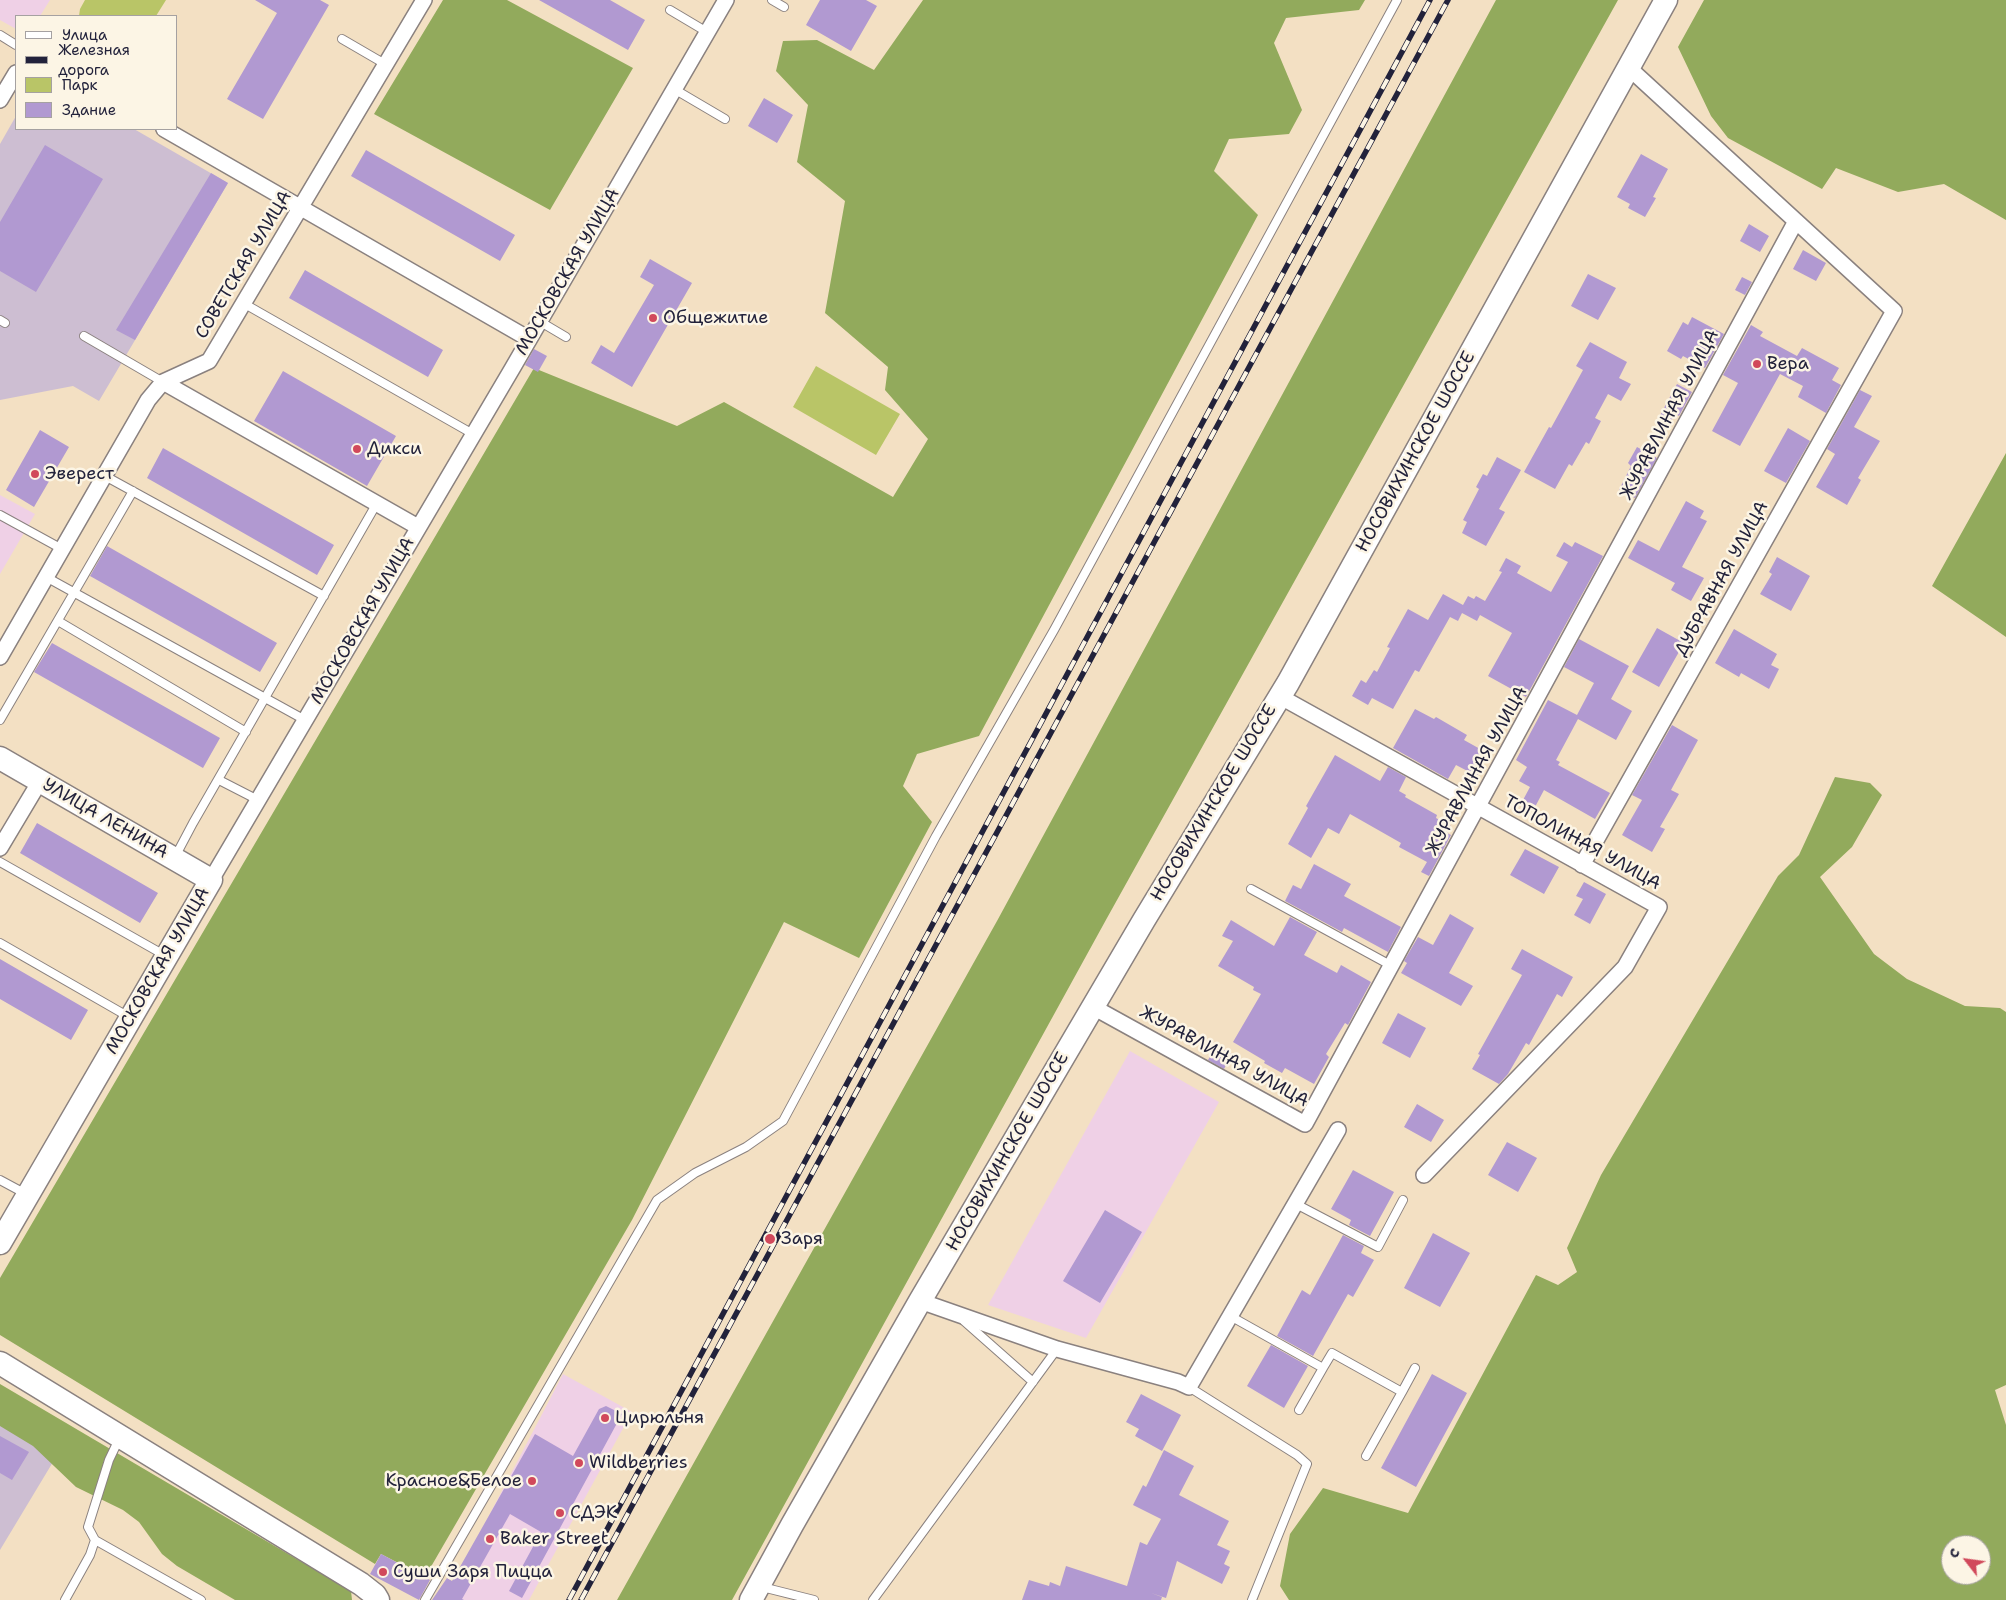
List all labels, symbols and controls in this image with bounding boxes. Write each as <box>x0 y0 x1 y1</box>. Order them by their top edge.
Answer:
legend <box>15 15 178 130</box>
text: Улица <box>62 25 107 45</box>
text: Железная дорога <box>58 40 130 80</box>
text: Парк <box>62 75 98 95</box>
text: Здание <box>62 100 116 120</box>
street label: МОСКОВСКАЯ УЛИЦА <box>511 185 625 359</box>
street label: СОВЕТСКАЯ УЛИЦА <box>191 187 297 343</box>
place label: Общежитие <box>663 307 768 329</box>
marker: Общежитие <box>647 312 659 324</box>
street label: ЖУРАВЛИНАЯ УЛИЦА <box>1616 326 1724 504</box>
street label: НОСОВИХИНСКОЕ ШОССЕ <box>1352 348 1480 556</box>
place label: Вера <box>1767 353 1809 375</box>
marker: Вера <box>1751 358 1763 370</box>
place label: Дикси <box>367 438 422 460</box>
marker: Дикси <box>351 443 363 455</box>
place label: Эверест <box>45 463 114 485</box>
marker: Эверест <box>29 468 41 480</box>
street label: ДУБРАВНАЯ УЛИЦА <box>1670 498 1774 660</box>
street label: МОСКОВСКАЯ УЛИЦА <box>306 534 420 708</box>
street label: ЖУРАВЛИНАЯ УЛИЦА <box>1422 683 1532 859</box>
street label: НОСОВИХИНСКОЕ ШОССЕ <box>1147 701 1281 905</box>
street label: УЛИЦА ЛЕНИНА <box>38 774 172 864</box>
street label: ТОПОЛИНАЯ УЛИЦА <box>1500 791 1664 895</box>
street label: МОСКОВСКАЯ УЛИЦА <box>101 884 215 1058</box>
street label: ЖУРАВЛИНАЯ УЛИЦА <box>1136 1002 1312 1112</box>
street label: НОСОВИХИНСКОЕ ШОССЕ <box>942 1049 1074 1255</box>
place label: Заря <box>781 1228 823 1250</box>
marker: Заря <box>763 1232 777 1246</box>
place label: Цирюльня <box>615 1407 704 1429</box>
marker: Цирюльня <box>599 1412 611 1424</box>
place label: Wildberries <box>589 1452 688 1474</box>
marker: Wildberries <box>573 1457 585 1469</box>
place label: Красное&Белое <box>386 1470 522 1492</box>
marker: Красное&Белое <box>526 1475 538 1487</box>
place label: СДЭК <box>570 1502 617 1524</box>
marker: СДЭК <box>554 1507 566 1519</box>
place label: Baker Street <box>500 1528 609 1550</box>
marker: Baker Street <box>484 1533 496 1545</box>
north arrow <box>1941 1535 1991 1585</box>
text: С <box>1944 1545 1964 1561</box>
place label: Суши Заря Пицца <box>393 1561 553 1583</box>
marker: Суши Заря Пицца <box>377 1566 389 1578</box>

